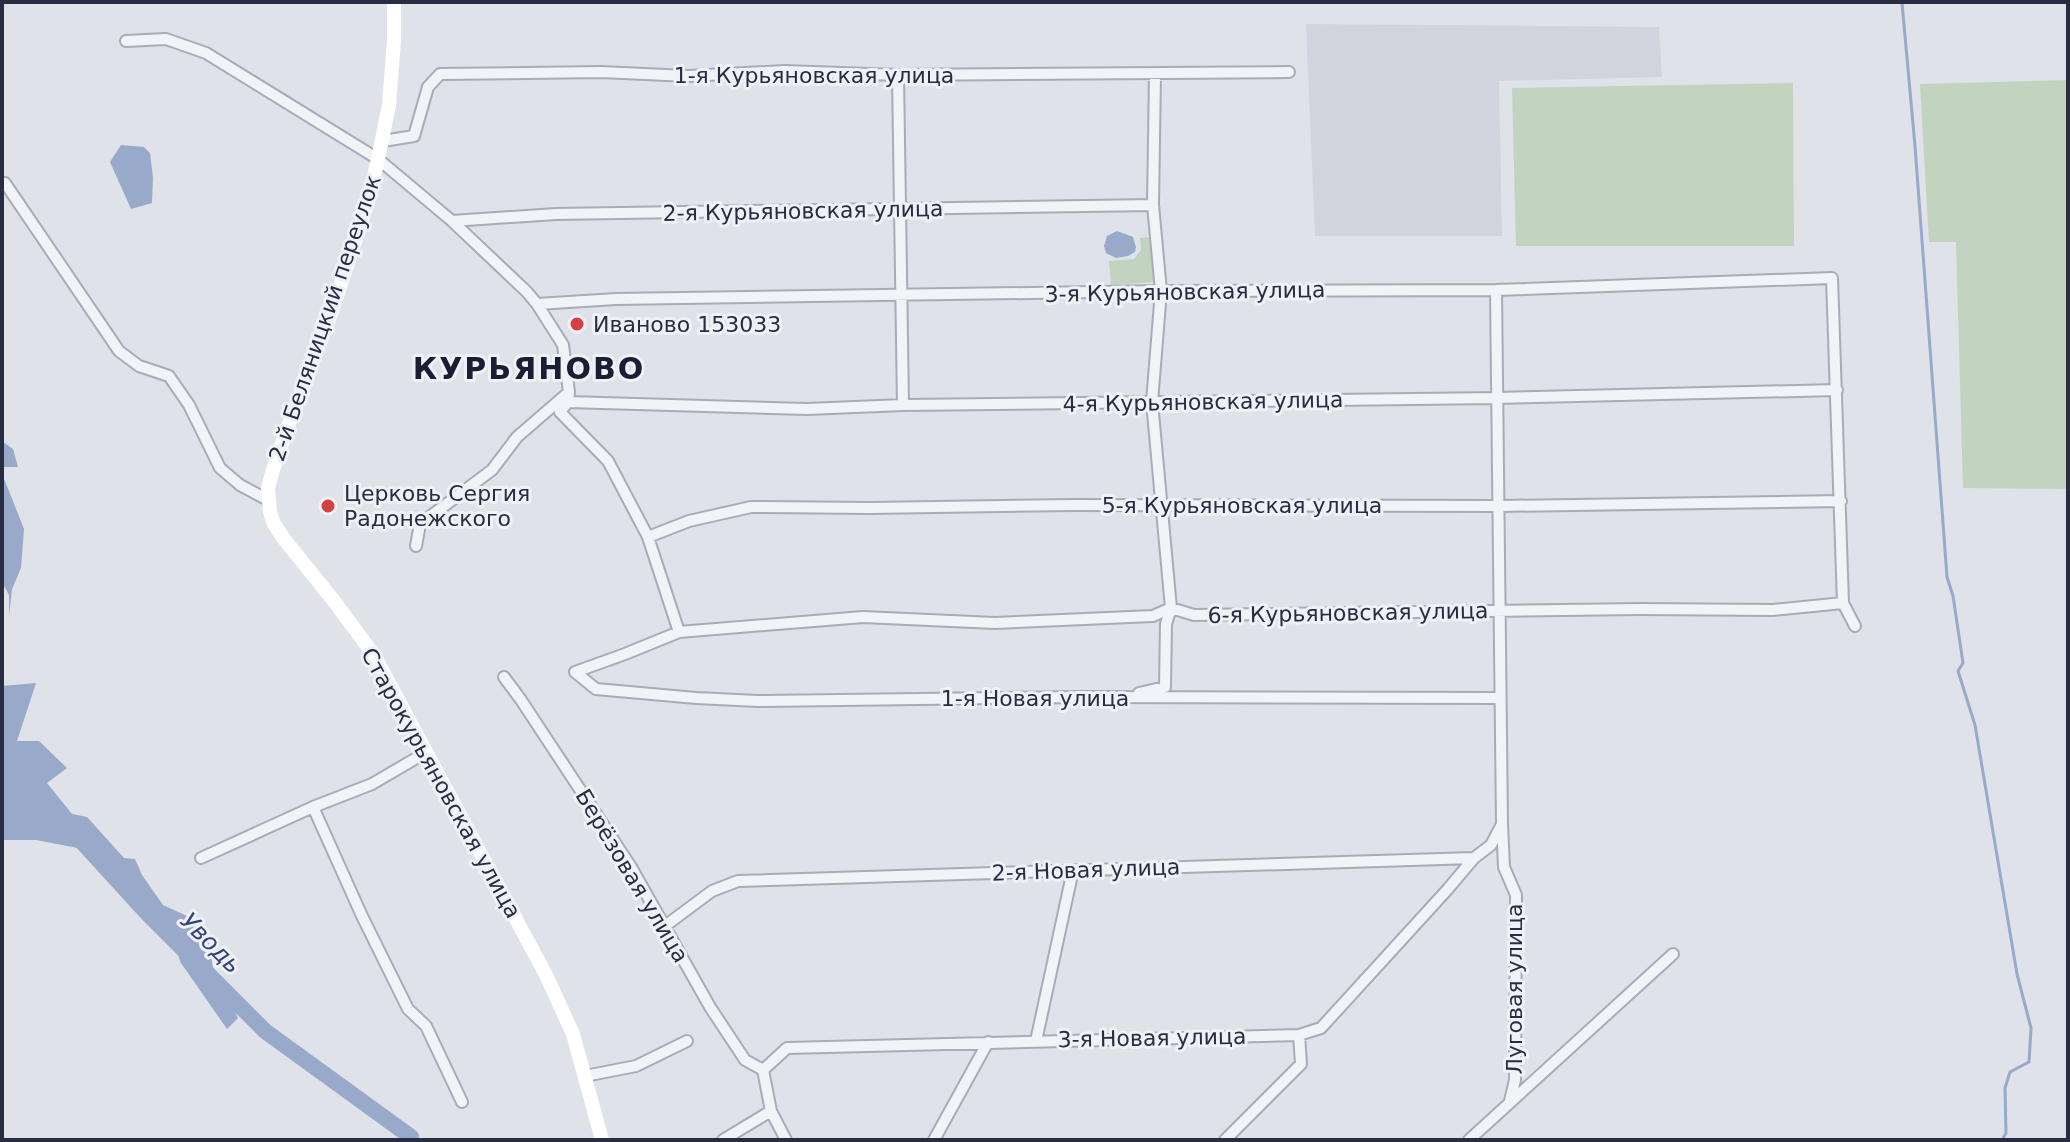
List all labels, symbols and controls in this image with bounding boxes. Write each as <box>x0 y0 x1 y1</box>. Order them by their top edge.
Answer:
street label: 1-я Курьяновская улица <box>674 63 954 88</box>
street label: 2-й Беляницкий переулок <box>264 172 386 464</box>
street label: 2-я Курьяновская улица <box>662 196 944 226</box>
street label: 3-я Курьяновская улица <box>1044 277 1326 307</box>
place label: Иваново 153033 <box>593 312 781 337</box>
marker: Иваново 153033 <box>568 315 586 333</box>
district label: КУРЬЯНОВО <box>413 351 645 386</box>
street label: 4-я Курьяновская улица <box>1062 387 1344 417</box>
place label: Церковь Сергия Радонежского <box>344 481 530 531</box>
street label: 5-я Курьяновская улица <box>1102 493 1382 518</box>
marker: Церковь Сергия Радонежского <box>319 497 337 515</box>
street label: 6-я Курьяновская улица <box>1207 598 1489 628</box>
street label: Старокурьяновская улица <box>356 643 526 923</box>
street label: 1-я Новая улица <box>941 686 1129 711</box>
street label: Берёзовая улица <box>570 785 694 967</box>
street label: 2-я Новая улица <box>991 854 1181 886</box>
street label: Луговая улица <box>1502 903 1527 1075</box>
water label: Уводь <box>175 907 247 979</box>
street label: 3-я Новая улица <box>1057 1024 1247 1052</box>

